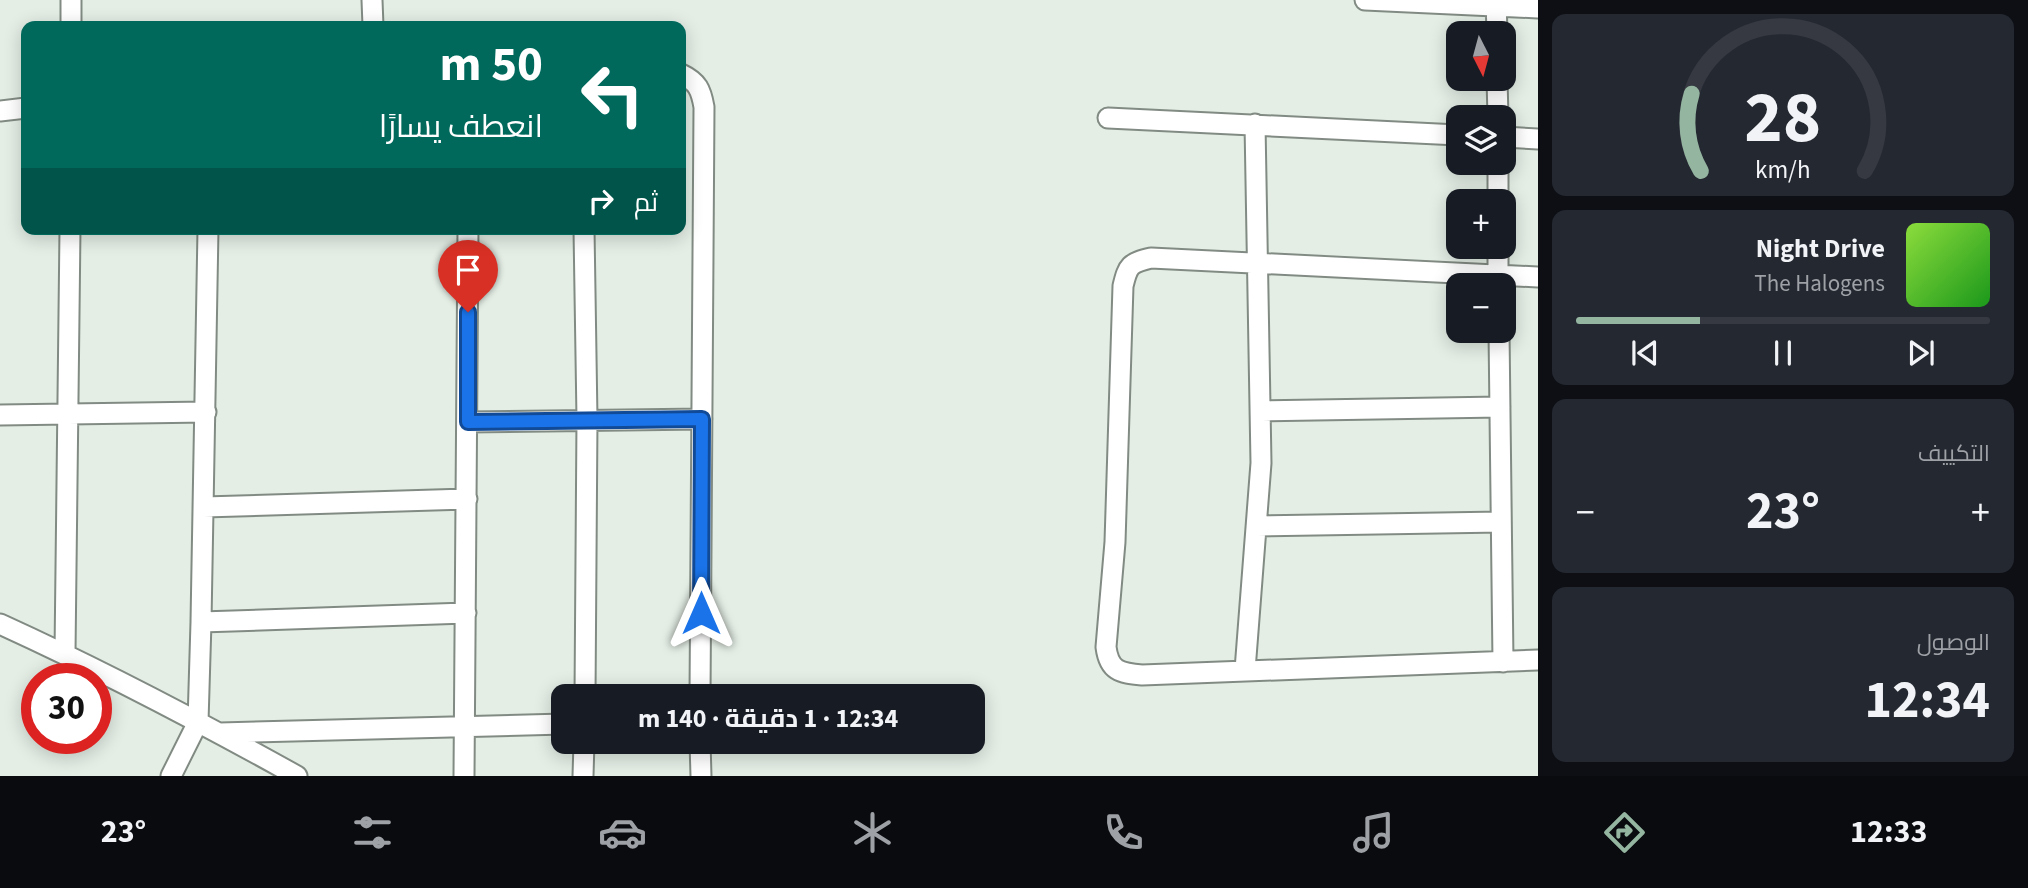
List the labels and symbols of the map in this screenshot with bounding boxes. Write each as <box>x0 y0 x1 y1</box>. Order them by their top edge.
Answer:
north arrow <box>1446 21 1516 91</box>
pin <box>438 240 498 312</box>
position arrow <box>664 576 738 650</box>
speed limit sign: 30 <box>21 663 112 754</box>

